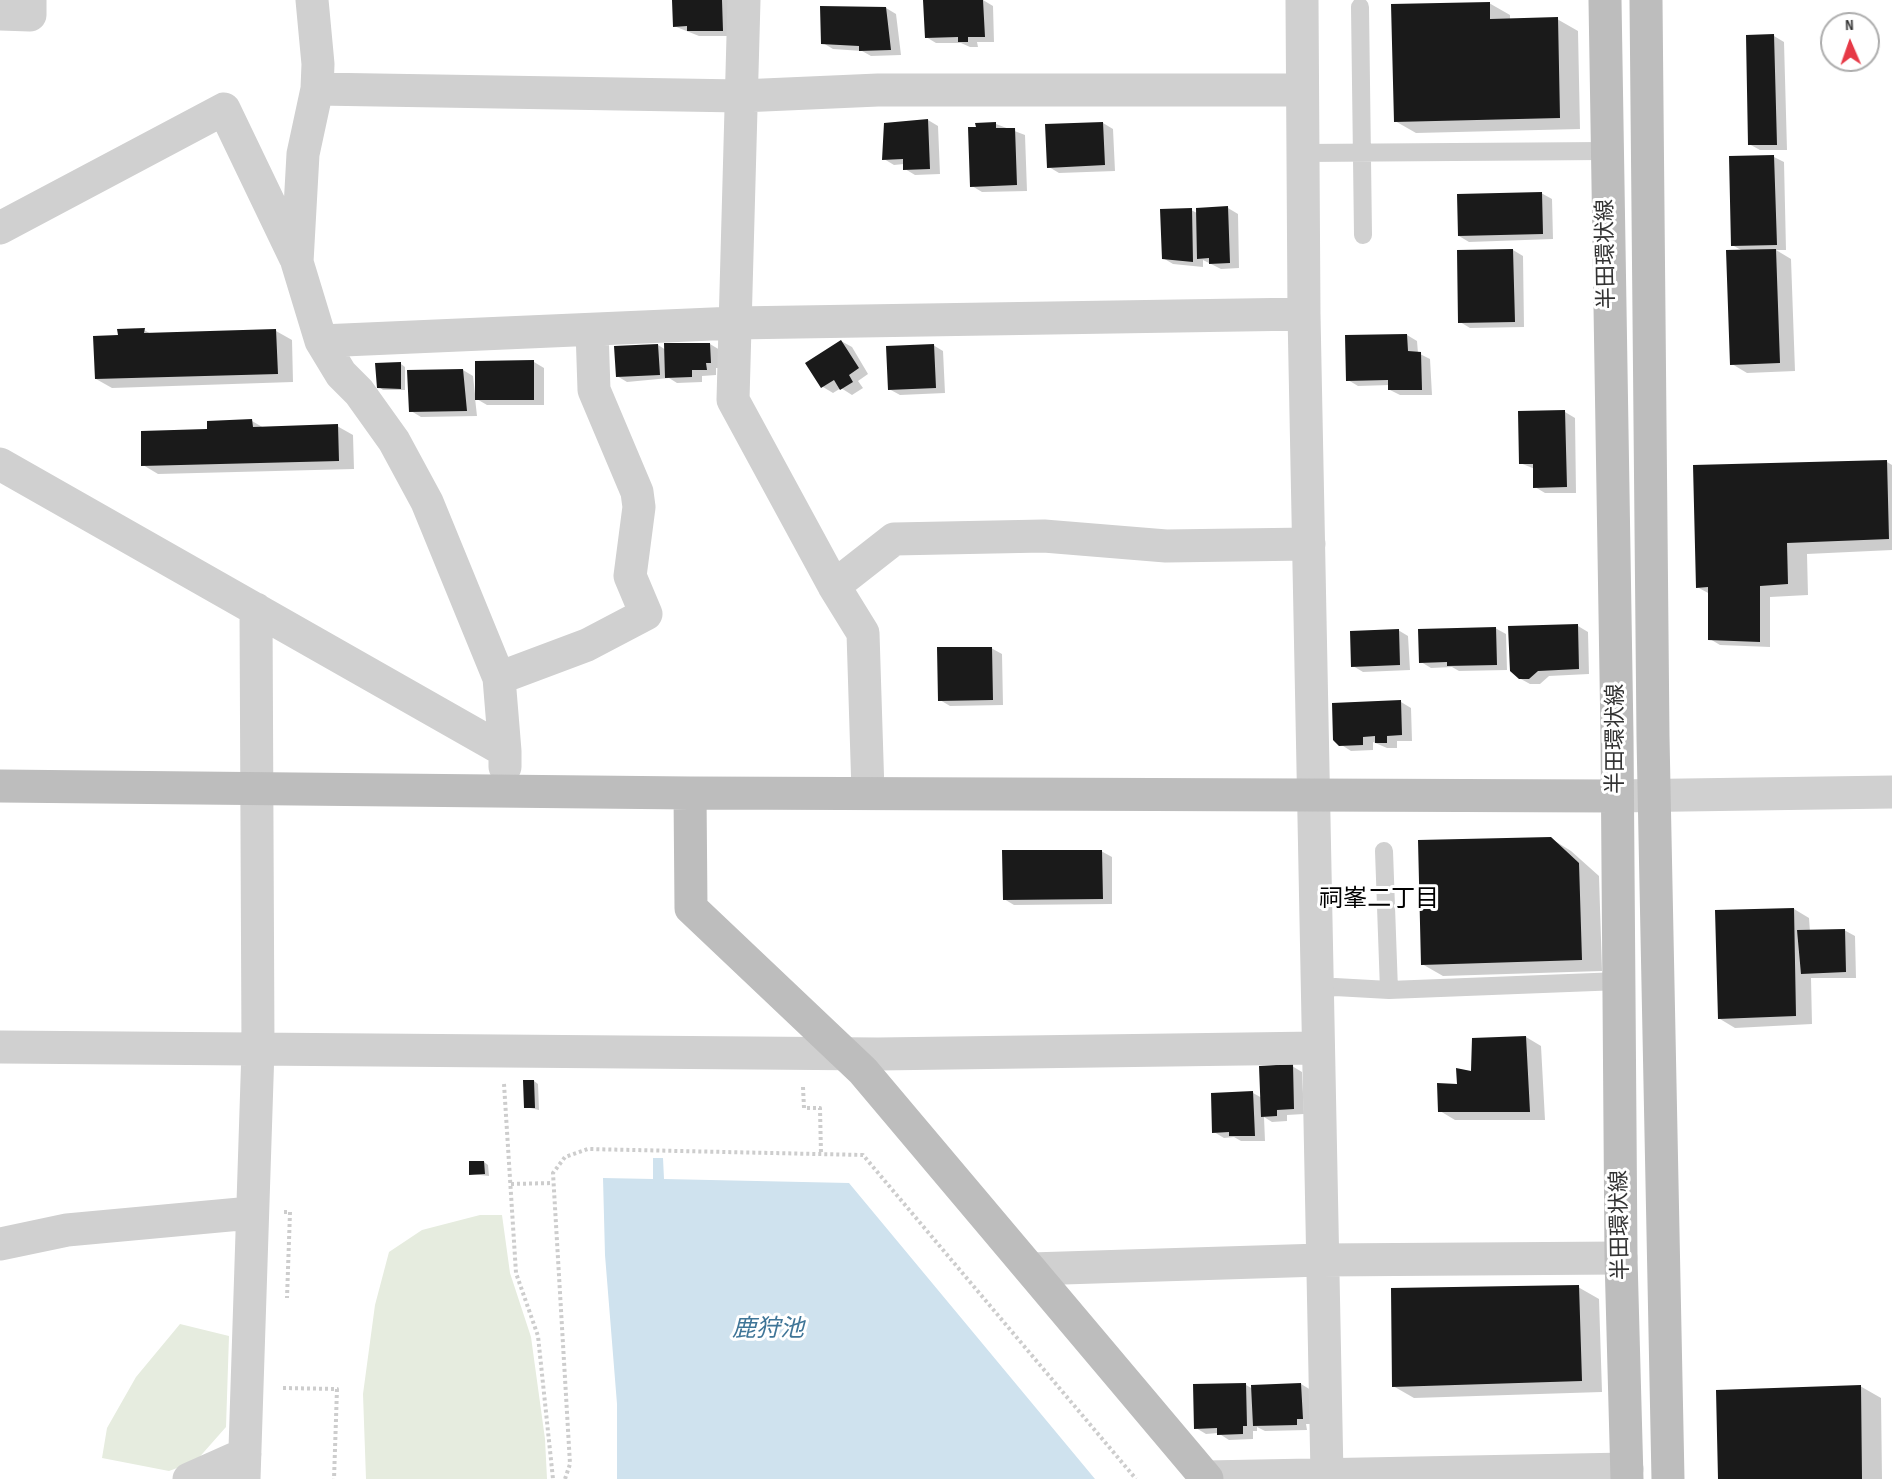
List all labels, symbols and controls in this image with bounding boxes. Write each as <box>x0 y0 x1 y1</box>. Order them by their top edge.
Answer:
north arrow <box>1820 12 1880 72</box>
text: N <box>1845 16 1854 35</box>
street label: 半田環状線 <box>1593 199 1621 309</box>
street label: 半田環状線 <box>1603 684 1629 794</box>
district label: 祠峯二丁目 <box>1319 886 1439 914</box>
street label: 半田環状線 <box>1607 1170 1635 1280</box>
water label: 鹿狩池 <box>732 1316 804 1344</box>

